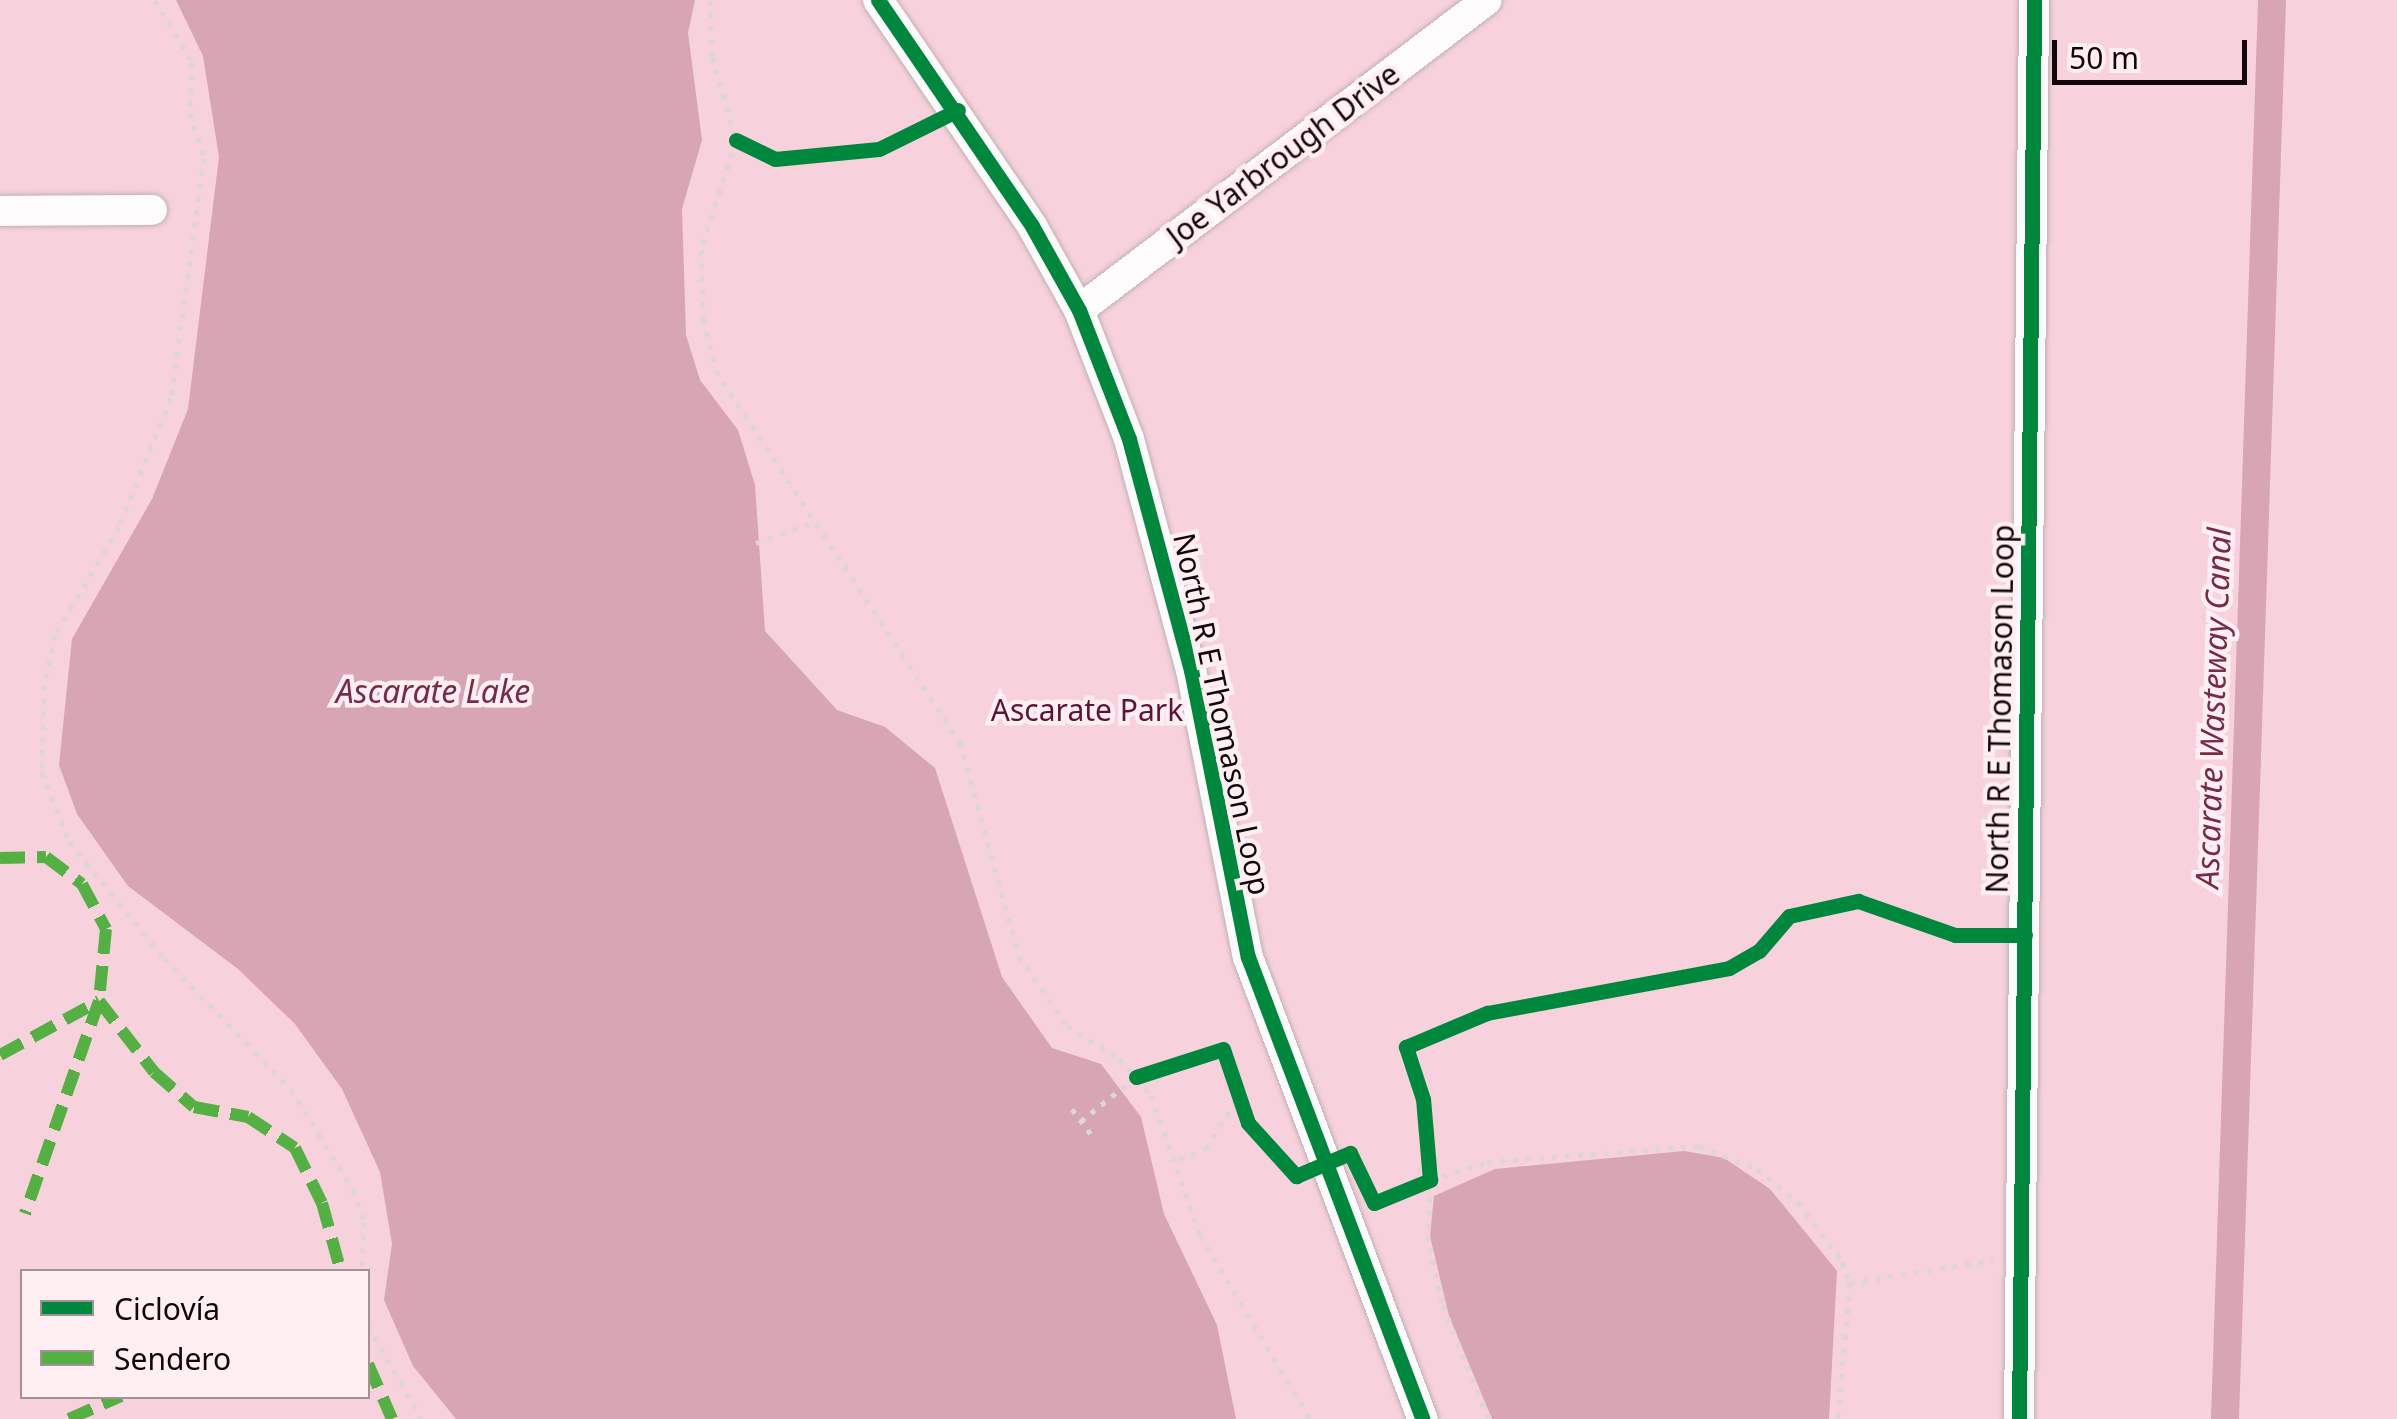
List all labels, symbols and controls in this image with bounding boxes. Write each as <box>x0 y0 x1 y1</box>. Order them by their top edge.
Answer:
scale bar <box>2057 20 2252 82</box>
text: 50 m <box>2069 37 2139 78</box>
street label: Joe Yarbrough Drive <box>1160 56 1406 254</box>
street label: North R E Thomason Loop <box>1979 524 2021 894</box>
water label: Ascarate Wasteway Canal <box>2188 527 2238 889</box>
street label: North R E Thomason Loop <box>1166 530 1278 898</box>
water label: Ascarate Lake <box>336 672 530 710</box>
park label: Ascarate Park <box>991 692 1183 728</box>
legend <box>20 1269 370 1399</box>
text: Ciclovía <box>114 1288 220 1329</box>
text: Sendero <box>114 1338 231 1379</box>

